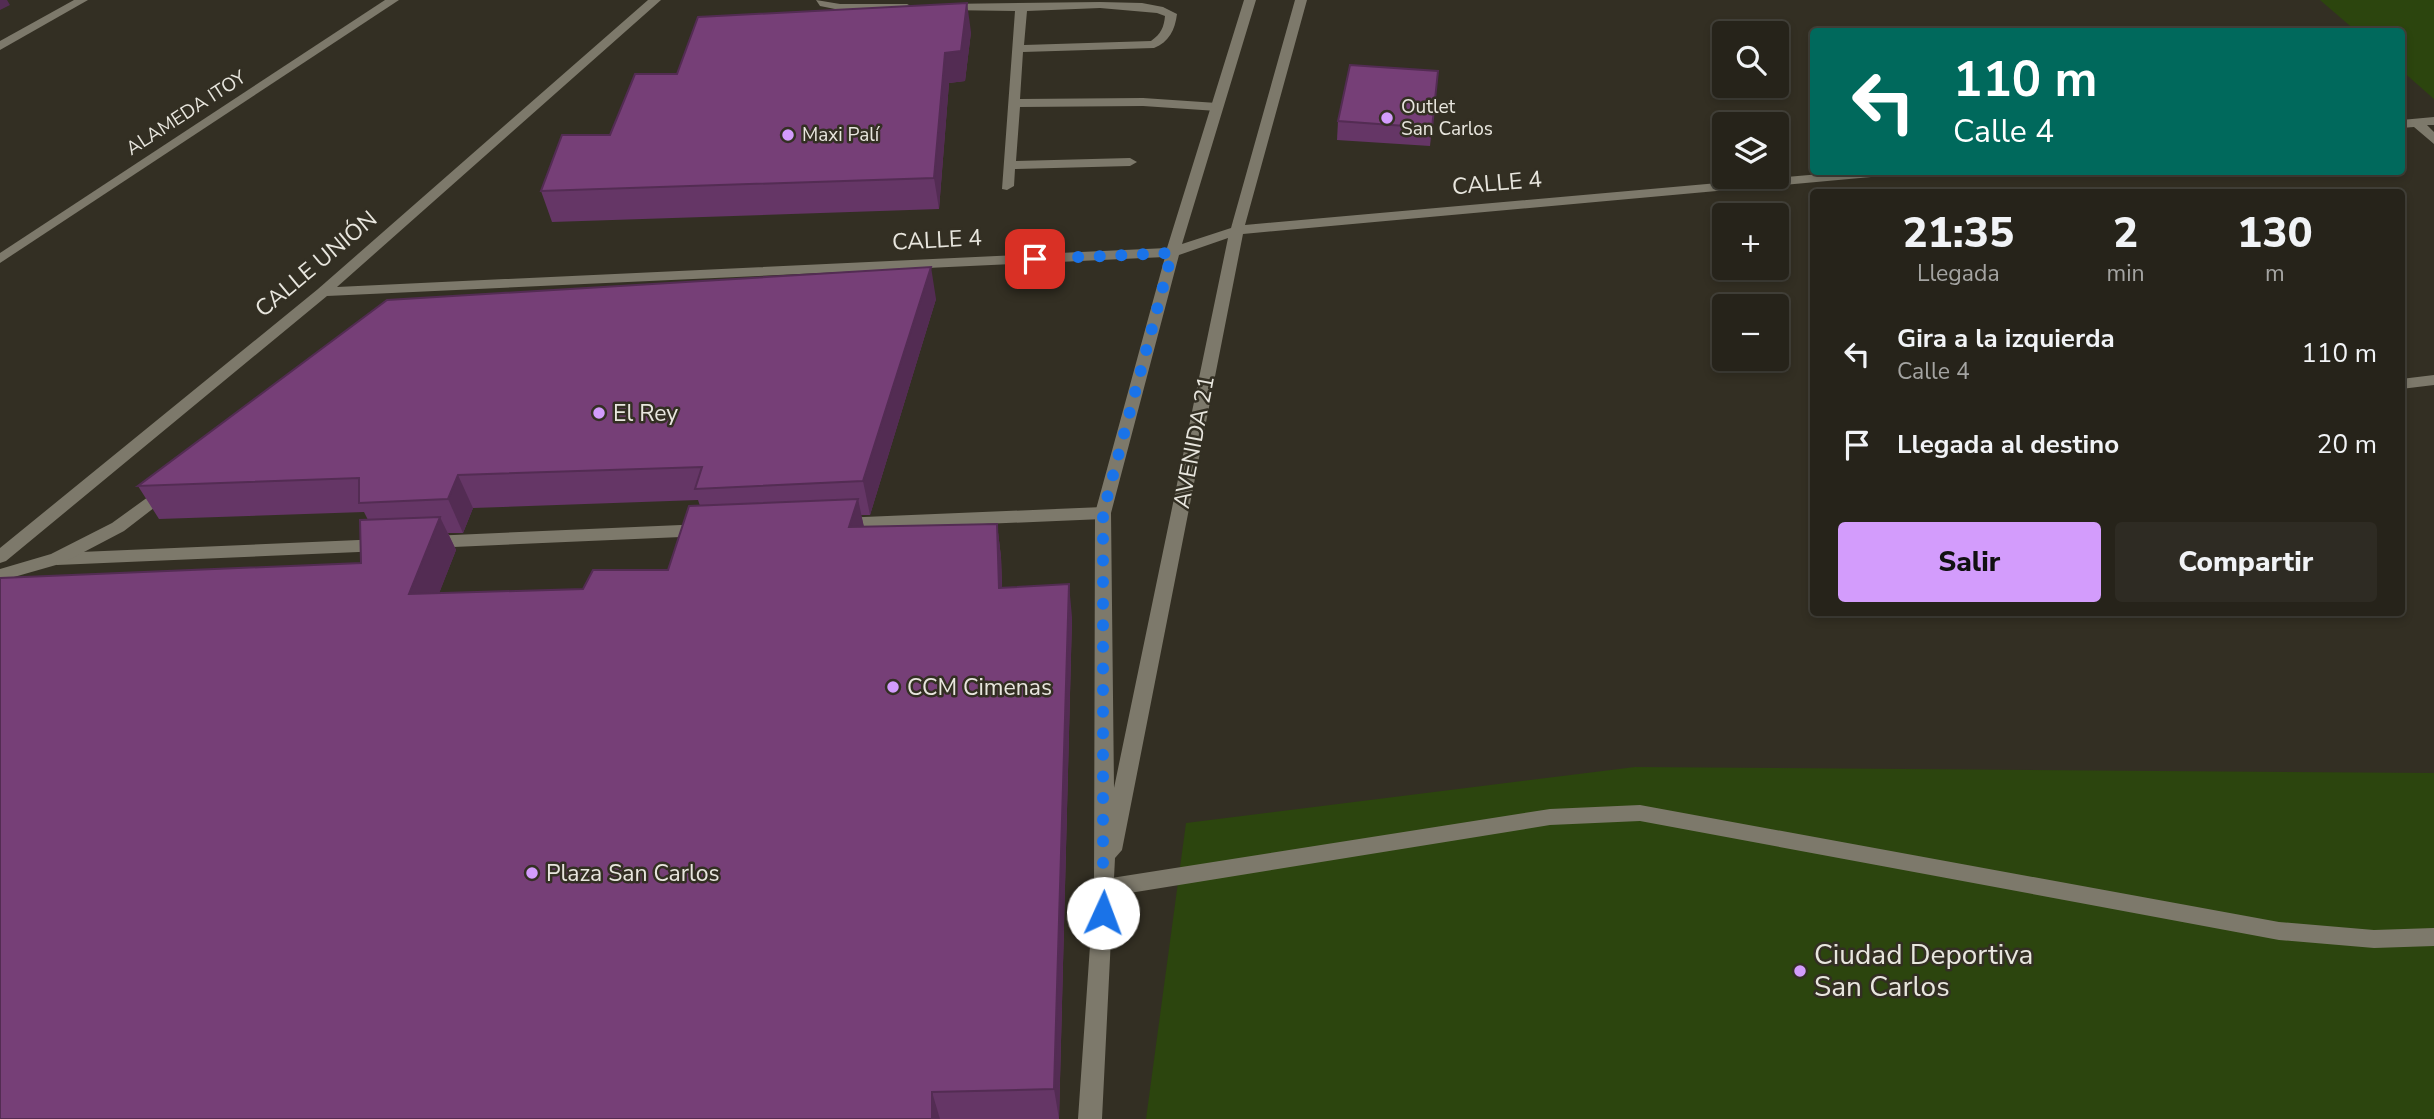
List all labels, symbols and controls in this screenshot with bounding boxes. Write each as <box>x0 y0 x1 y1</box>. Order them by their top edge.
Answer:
map controls <box>1712 21 1789 371</box>
button: search <box>1712 21 1789 98</box>
text: 110 m <box>1953 46 2097 113</box>
icon: left <box>1838 56 1929 147</box>
street label: ALAMEDA ITOY <box>121 64 252 162</box>
place label: Outlet San Carlos <box>1401 94 1493 142</box>
marker: Outlet San Carlos <box>1379 110 1395 126</box>
text: Calle 4 <box>1953 110 2054 153</box>
button: layers <box>1712 112 1789 189</box>
place label: Maxi Palí <box>802 122 881 148</box>
marker: Maxi Palí <box>780 127 796 143</box>
street label: CALLE 4 <box>1451 164 1543 202</box>
button: + <box>1712 203 1789 280</box>
street label: CALLE UNIÓN <box>248 204 384 324</box>
text: 21:35 <box>1902 205 2014 262</box>
text: 2 <box>2113 205 2138 262</box>
text: 130 <box>2237 205 2313 262</box>
street label: CALLE 4 <box>891 222 983 258</box>
pin <box>1005 229 1065 289</box>
icon: arrive <box>1016 240 1054 278</box>
text: Llegada <box>1917 258 2000 289</box>
text: min <box>2107 258 2145 289</box>
text: m <box>2265 258 2285 289</box>
button: − <box>1712 294 1789 371</box>
text: Gira a la izquierda <box>1897 321 2115 356</box>
icon: left <box>1838 335 1876 373</box>
text: 110 m <box>2301 336 2377 371</box>
text: Calle 4 <box>1897 356 1970 387</box>
street label: AVENIDA 21 <box>1166 373 1222 511</box>
place label: El Rey <box>613 398 678 429</box>
marker: El Rey <box>591 405 607 421</box>
icon: arrive <box>1838 426 1876 464</box>
text: Llegada al destino <box>1897 427 2119 462</box>
text: 20 m <box>2317 427 2377 462</box>
button: Salir <box>1838 522 2101 602</box>
button: Compartir <box>2115 522 2377 602</box>
place label: CCM Cimenas <box>907 672 1052 703</box>
marker: CCM Cimenas <box>885 679 901 695</box>
place label: Plaza San Carlos <box>546 858 720 889</box>
marker: Plaza San Carlos <box>524 865 540 881</box>
position arrow <box>1066 876 1140 950</box>
place label: Ciudad Deportiva San Carlos <box>1814 936 2033 1006</box>
marker: Ciudad Deportiva San Carlos <box>1792 963 1808 979</box>

